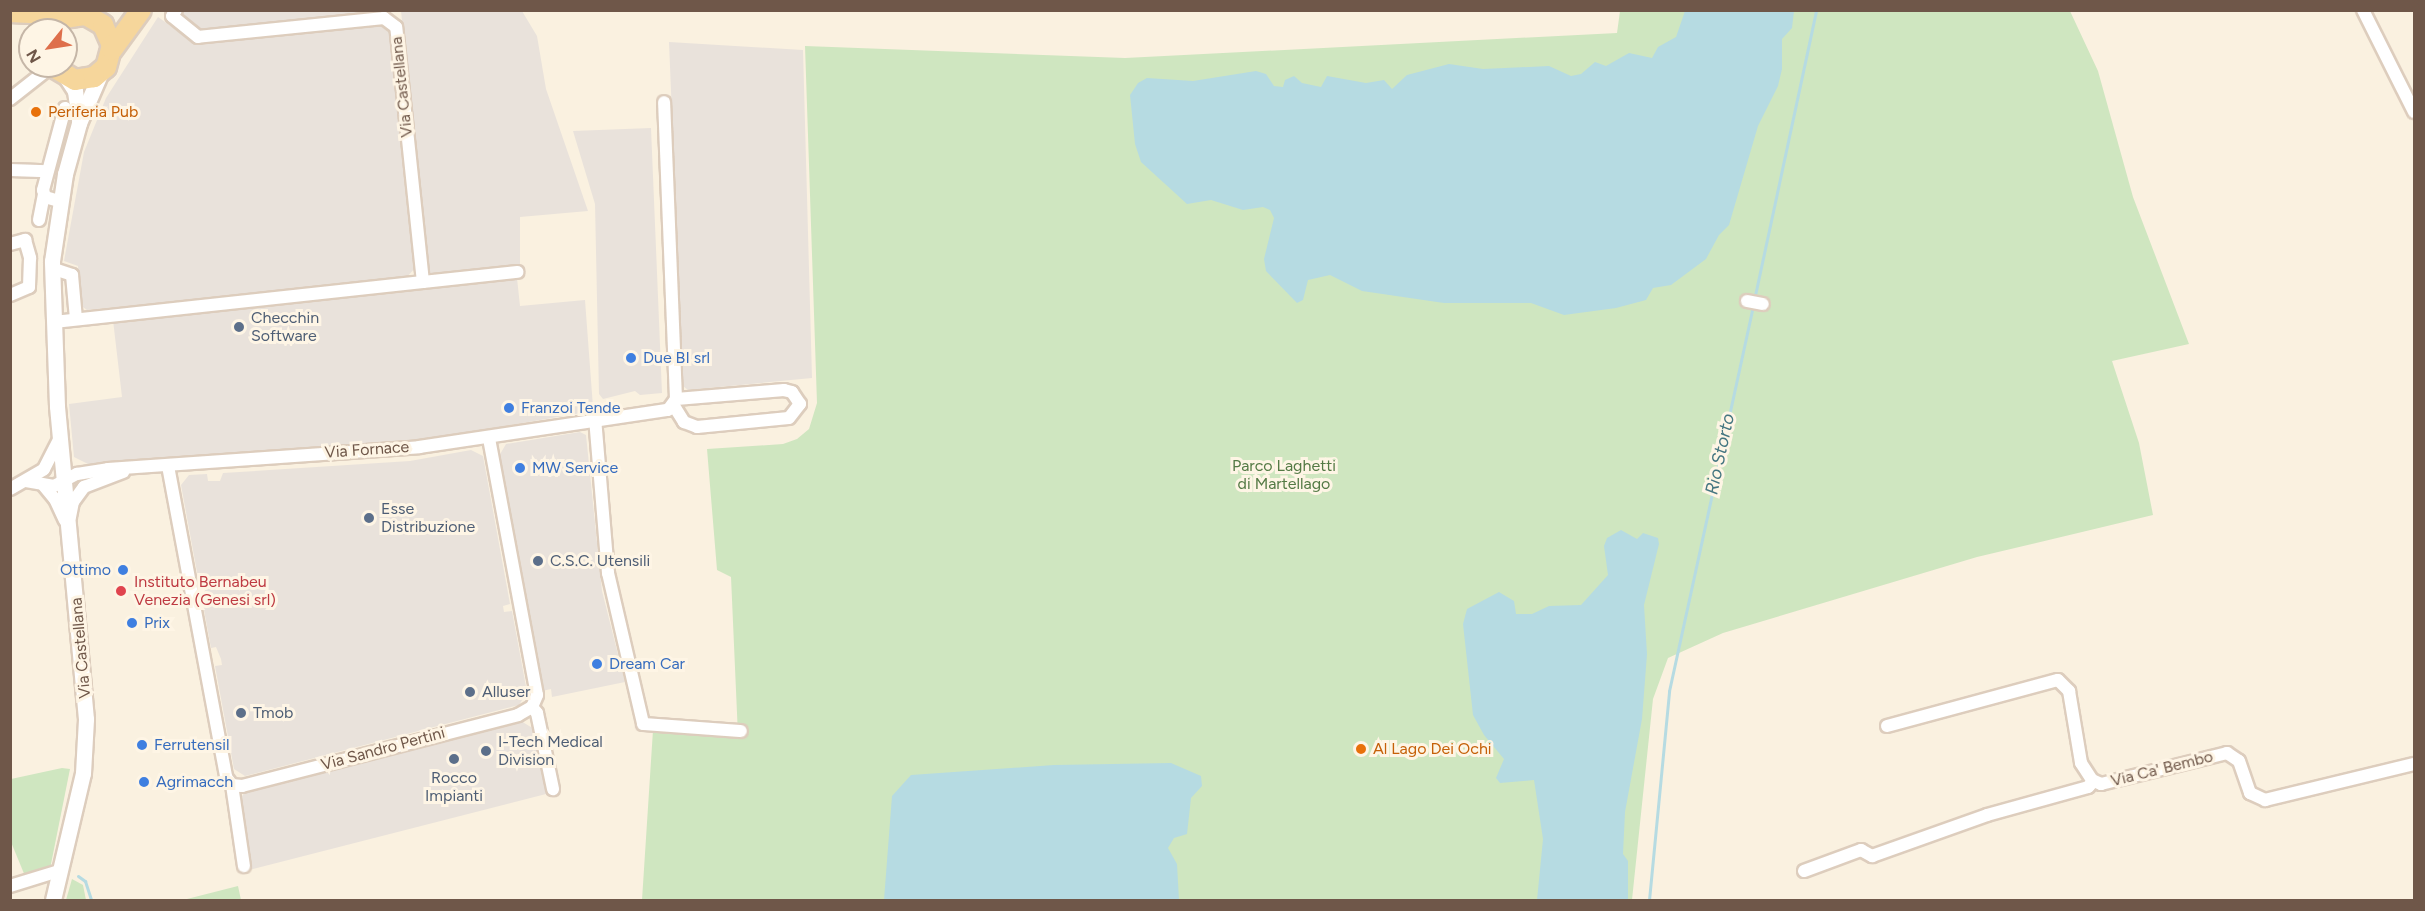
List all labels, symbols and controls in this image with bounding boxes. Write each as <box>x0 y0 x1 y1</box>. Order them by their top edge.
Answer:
north arrow <box>18 18 78 78</box>
street label: Via Castellana <box>387 36 417 138</box>
text: N <box>22 46 45 66</box>
place label: Periferia Pub <box>48 102 138 122</box>
marker: Periferia Pub <box>29 105 43 119</box>
place label: Checchin Software <box>251 308 319 346</box>
marker: Checchin Software <box>232 320 246 334</box>
place label: Due BI srl <box>643 348 710 368</box>
marker: Due BI srl <box>624 351 638 365</box>
place label: Franzoi Tende <box>521 398 620 418</box>
marker: Franzoi Tende <box>502 401 516 415</box>
water label: Rio Storto <box>1701 412 1739 496</box>
street label: Via Fornace <box>324 437 410 463</box>
park label: Parco Laghetti di Martellago <box>1232 456 1336 494</box>
place label: MW Service <box>532 458 618 478</box>
marker: MW Service <box>513 461 527 475</box>
place label: Esse Distribuzione <box>381 499 475 537</box>
marker: Esse Distribuzione <box>362 511 376 525</box>
place label: C.S.C. Utensili <box>550 551 650 571</box>
marker: C.S.C. Utensili <box>531 554 545 568</box>
place label: Ottimo <box>60 560 111 580</box>
marker: Ottimo <box>116 563 130 577</box>
place label: Instituto Bernabeu Venezia (Genesi srl) <box>134 572 276 610</box>
marker: Instituto Bernabeu Venezia (Genesi srl) <box>112 582 130 600</box>
street label: Via Castellana <box>67 597 95 699</box>
place label: Prix <box>144 613 170 633</box>
marker: Prix <box>125 616 139 630</box>
place label: Dream Car <box>609 654 685 674</box>
marker: Dream Car <box>590 657 604 671</box>
place label: Alluser <box>482 682 530 702</box>
marker: Alluser <box>463 685 477 699</box>
place label: Tmob <box>253 703 293 723</box>
marker: Tmob <box>234 706 248 720</box>
street label: Via Sandro Pertini <box>319 723 447 775</box>
place label: I-Tech Medical Division <box>498 732 603 770</box>
place label: Ferrutensil <box>154 735 229 755</box>
marker: Ferrutensil <box>135 738 149 752</box>
place label: Al Lago Dei Ochi <box>1373 739 1492 759</box>
marker: Al Lago Dei Ochi <box>1354 742 1368 756</box>
marker: I-Tech Medical Division <box>479 744 493 758</box>
street label: Via Ca' Bembo <box>2109 747 2215 791</box>
marker: Rocco Impianti <box>447 752 461 766</box>
place label: Rocco Impianti <box>425 768 483 806</box>
place label: Agrimacch <box>156 772 233 792</box>
marker: Agrimacch <box>137 775 151 789</box>

